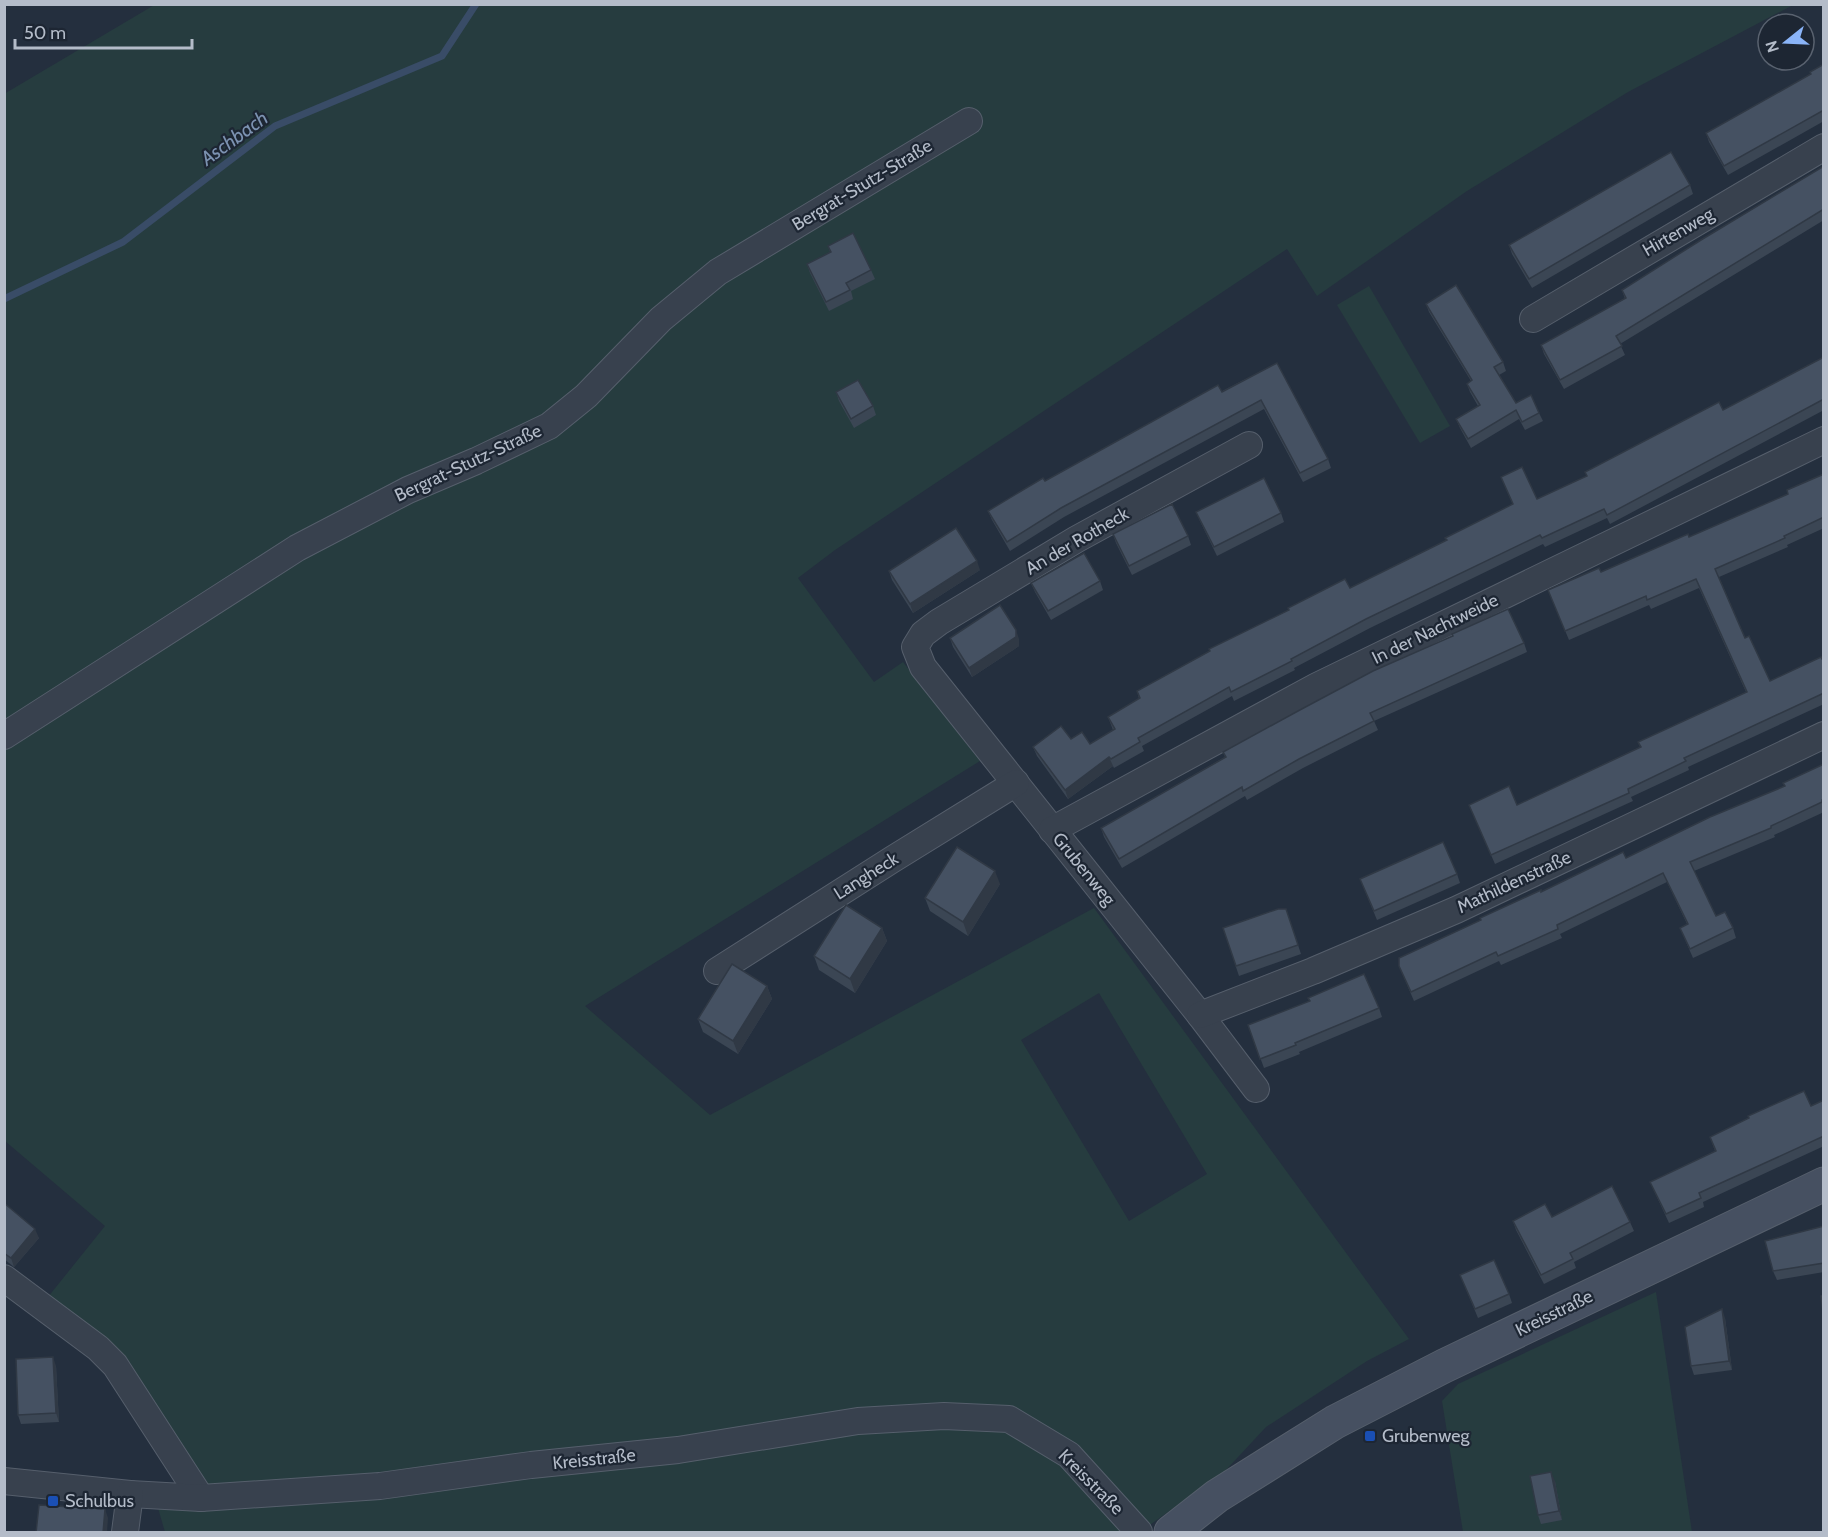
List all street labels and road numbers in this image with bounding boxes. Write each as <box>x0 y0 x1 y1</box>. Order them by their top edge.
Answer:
street label: Bergrat-Stutz-Straße <box>788 135 936 235</box>
street label: Hirtenweg <box>1639 202 1718 261</box>
street label: Bergrat-Stutz-Straße <box>391 419 545 507</box>
street label: An der Rotheck <box>1021 502 1133 579</box>
street label: In der Nachtweide <box>1368 589 1502 669</box>
street label: Grubenweg <box>1048 828 1121 911</box>
street label: Mathildenstraße <box>1453 846 1575 918</box>
street label: Langheck <box>830 847 903 904</box>
street label: Kreisstraße <box>1512 1285 1596 1341</box>
street label: Kreisstraße <box>551 1444 637 1474</box>
street label: Kreisstraße <box>1054 1445 1128 1519</box>

